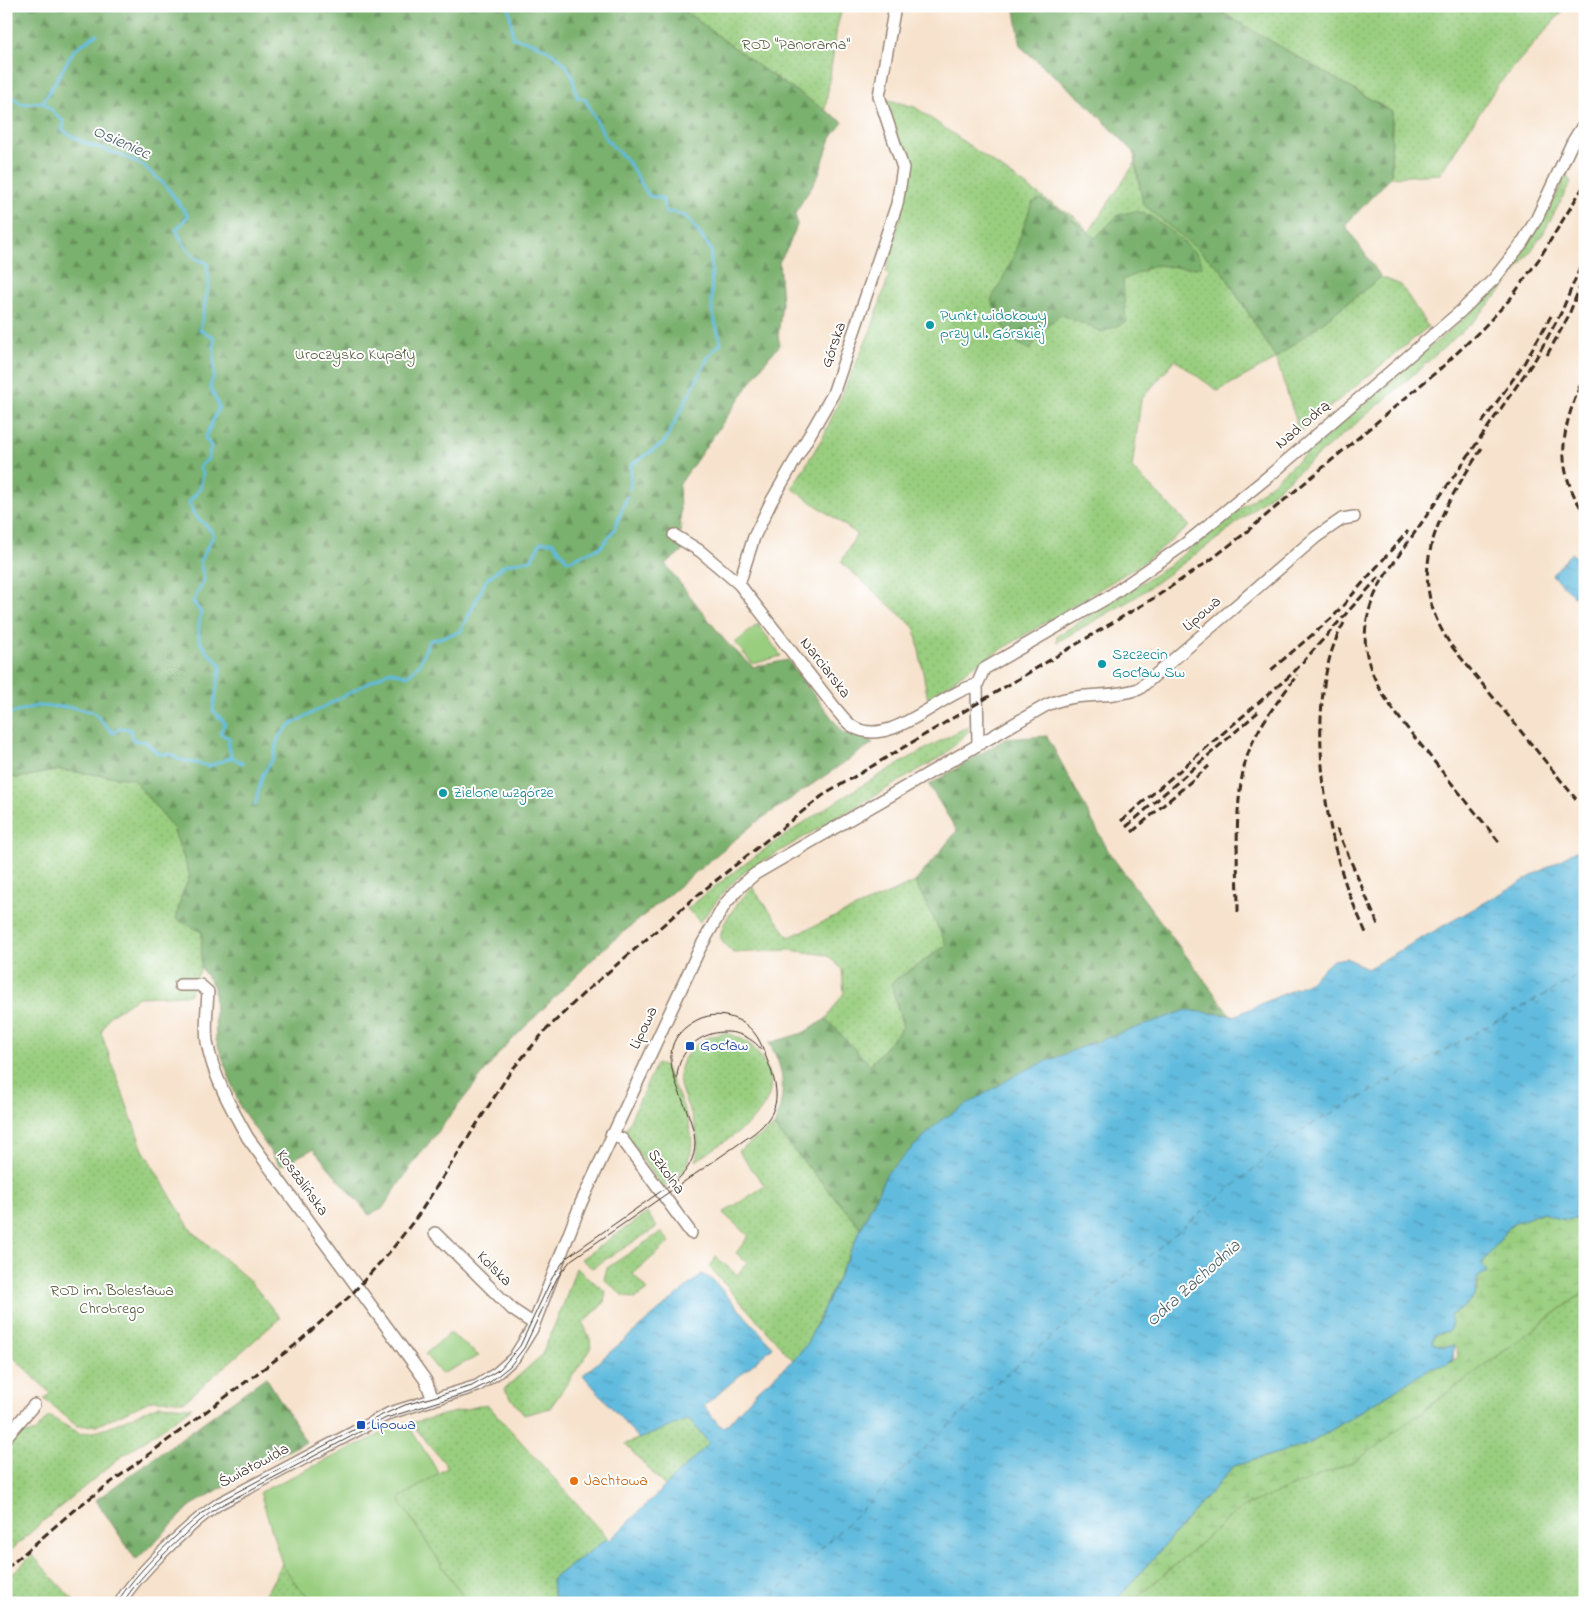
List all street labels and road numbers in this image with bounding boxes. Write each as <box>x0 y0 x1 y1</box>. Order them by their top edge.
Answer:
street label: Górska <box>815 319 853 371</box>
street label: Nad Odrą <box>1270 395 1336 455</box>
street label: Lipowa <box>1177 590 1227 638</box>
street label: Narciarska <box>793 632 857 704</box>
street label: Lipowa <box>624 1003 664 1053</box>
street label: Szkolna <box>641 1144 691 1200</box>
street label: Koszalińska <box>270 1145 334 1221</box>
street label: Kolska <box>471 1246 517 1292</box>
street label: Światowida <box>214 1437 294 1495</box>

